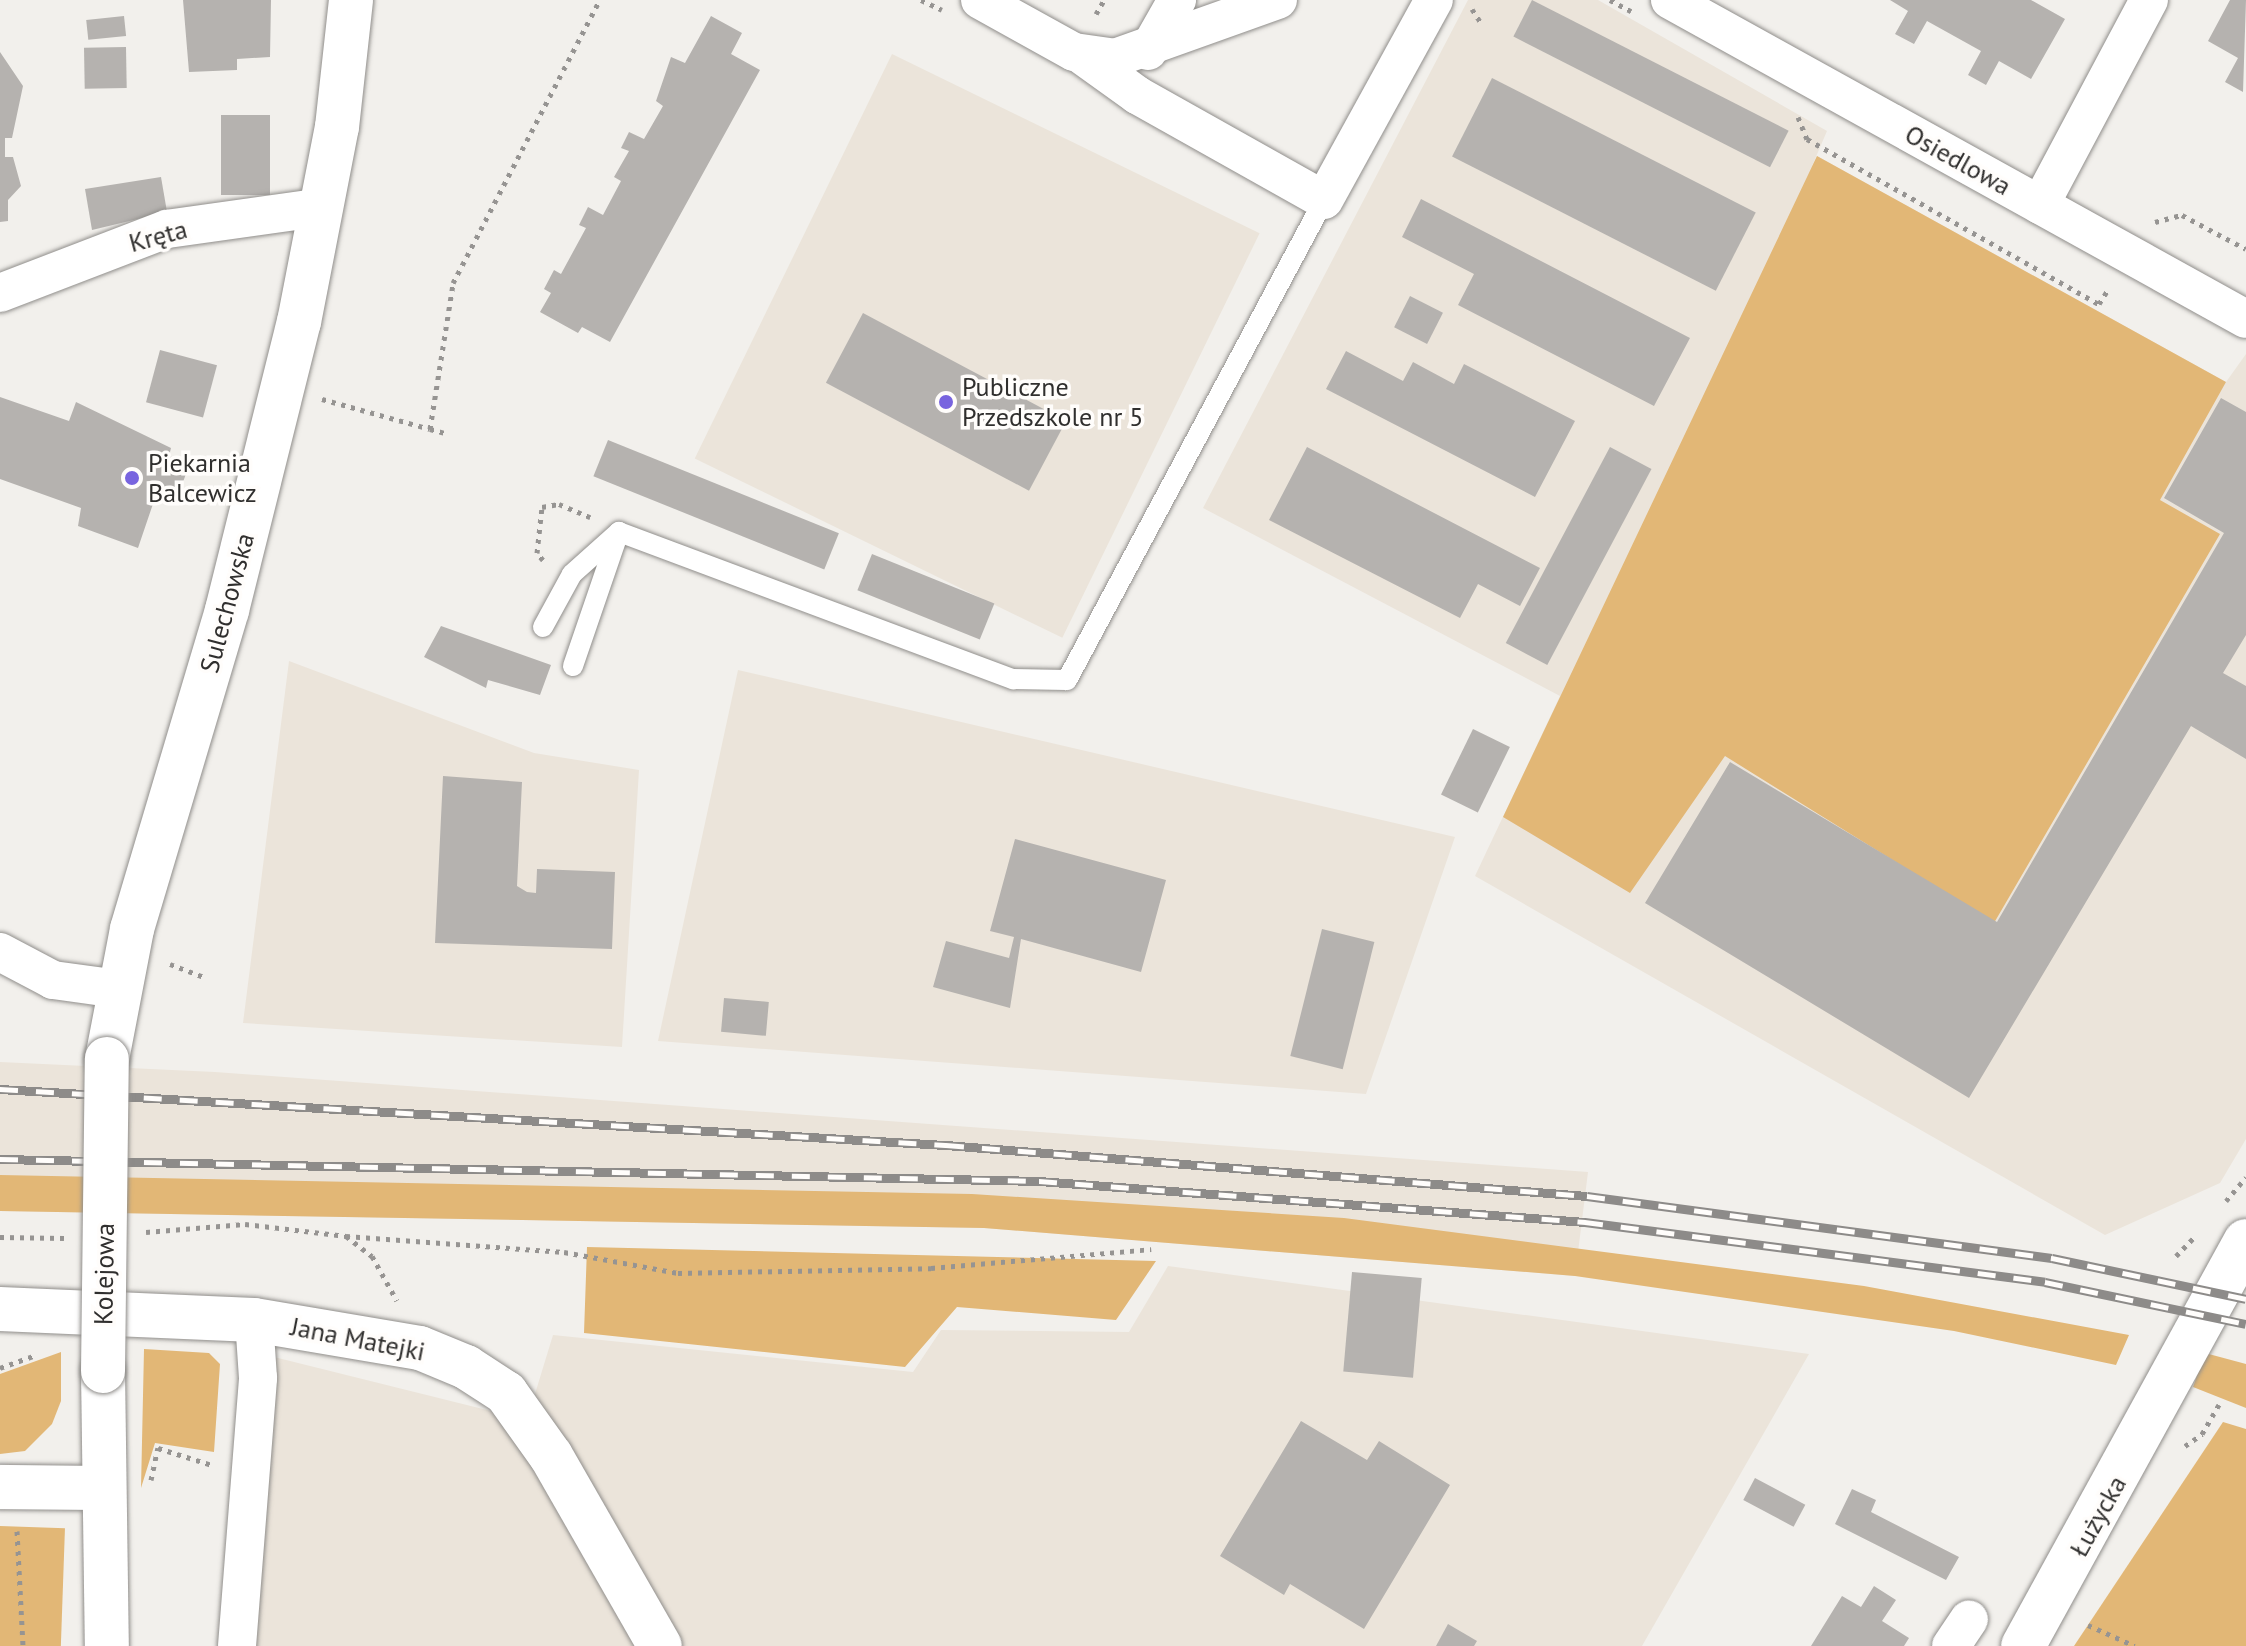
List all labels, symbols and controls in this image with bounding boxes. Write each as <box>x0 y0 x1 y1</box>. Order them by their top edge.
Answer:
street label: Osiedlowa <box>1900 118 2016 202</box>
street label: Kręta <box>126 213 190 259</box>
place label: Publiczne Przedszkole nr 5 <box>962 371 1143 432</box>
marker: Publiczne Przedszkole nr 5 <box>937 393 955 411</box>
place label: Piekarnia Balcewicz <box>148 447 257 508</box>
marker: Piekarnia Balcewicz <box>123 469 141 487</box>
street label: Sulechowska <box>193 530 261 676</box>
street label: Kolejowa <box>88 1223 120 1325</box>
street label: Jana Matejki <box>288 1311 428 1367</box>
street label: Łużycka <box>2063 1470 2133 1562</box>

